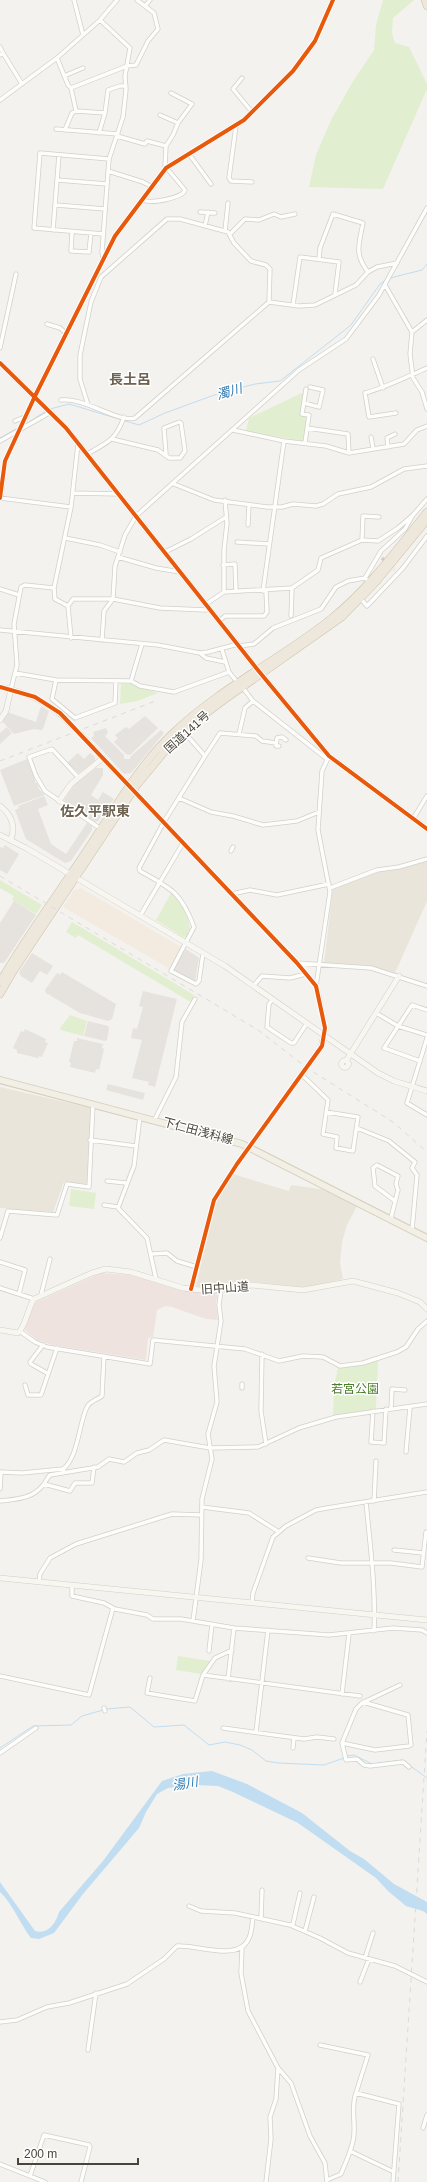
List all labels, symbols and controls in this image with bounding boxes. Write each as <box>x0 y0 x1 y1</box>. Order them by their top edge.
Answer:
district label: 長土呂 <box>109 371 151 387</box>
water label: 濁川 <box>215 380 246 402</box>
street label: 国道141号 <box>161 708 213 756</box>
district label: 佐久平駅東 <box>60 803 130 819</box>
street label: 下仁田浅科線 <box>161 1115 235 1147</box>
street label: 旧中山道 <box>201 1279 249 1297</box>
park label: 若宮公園 <box>331 1382 379 1396</box>
water label: 湯川 <box>171 1774 201 1793</box>
scale bar <box>18 2140 138 2166</box>
text: 200 m <box>24 2147 57 2161</box>

